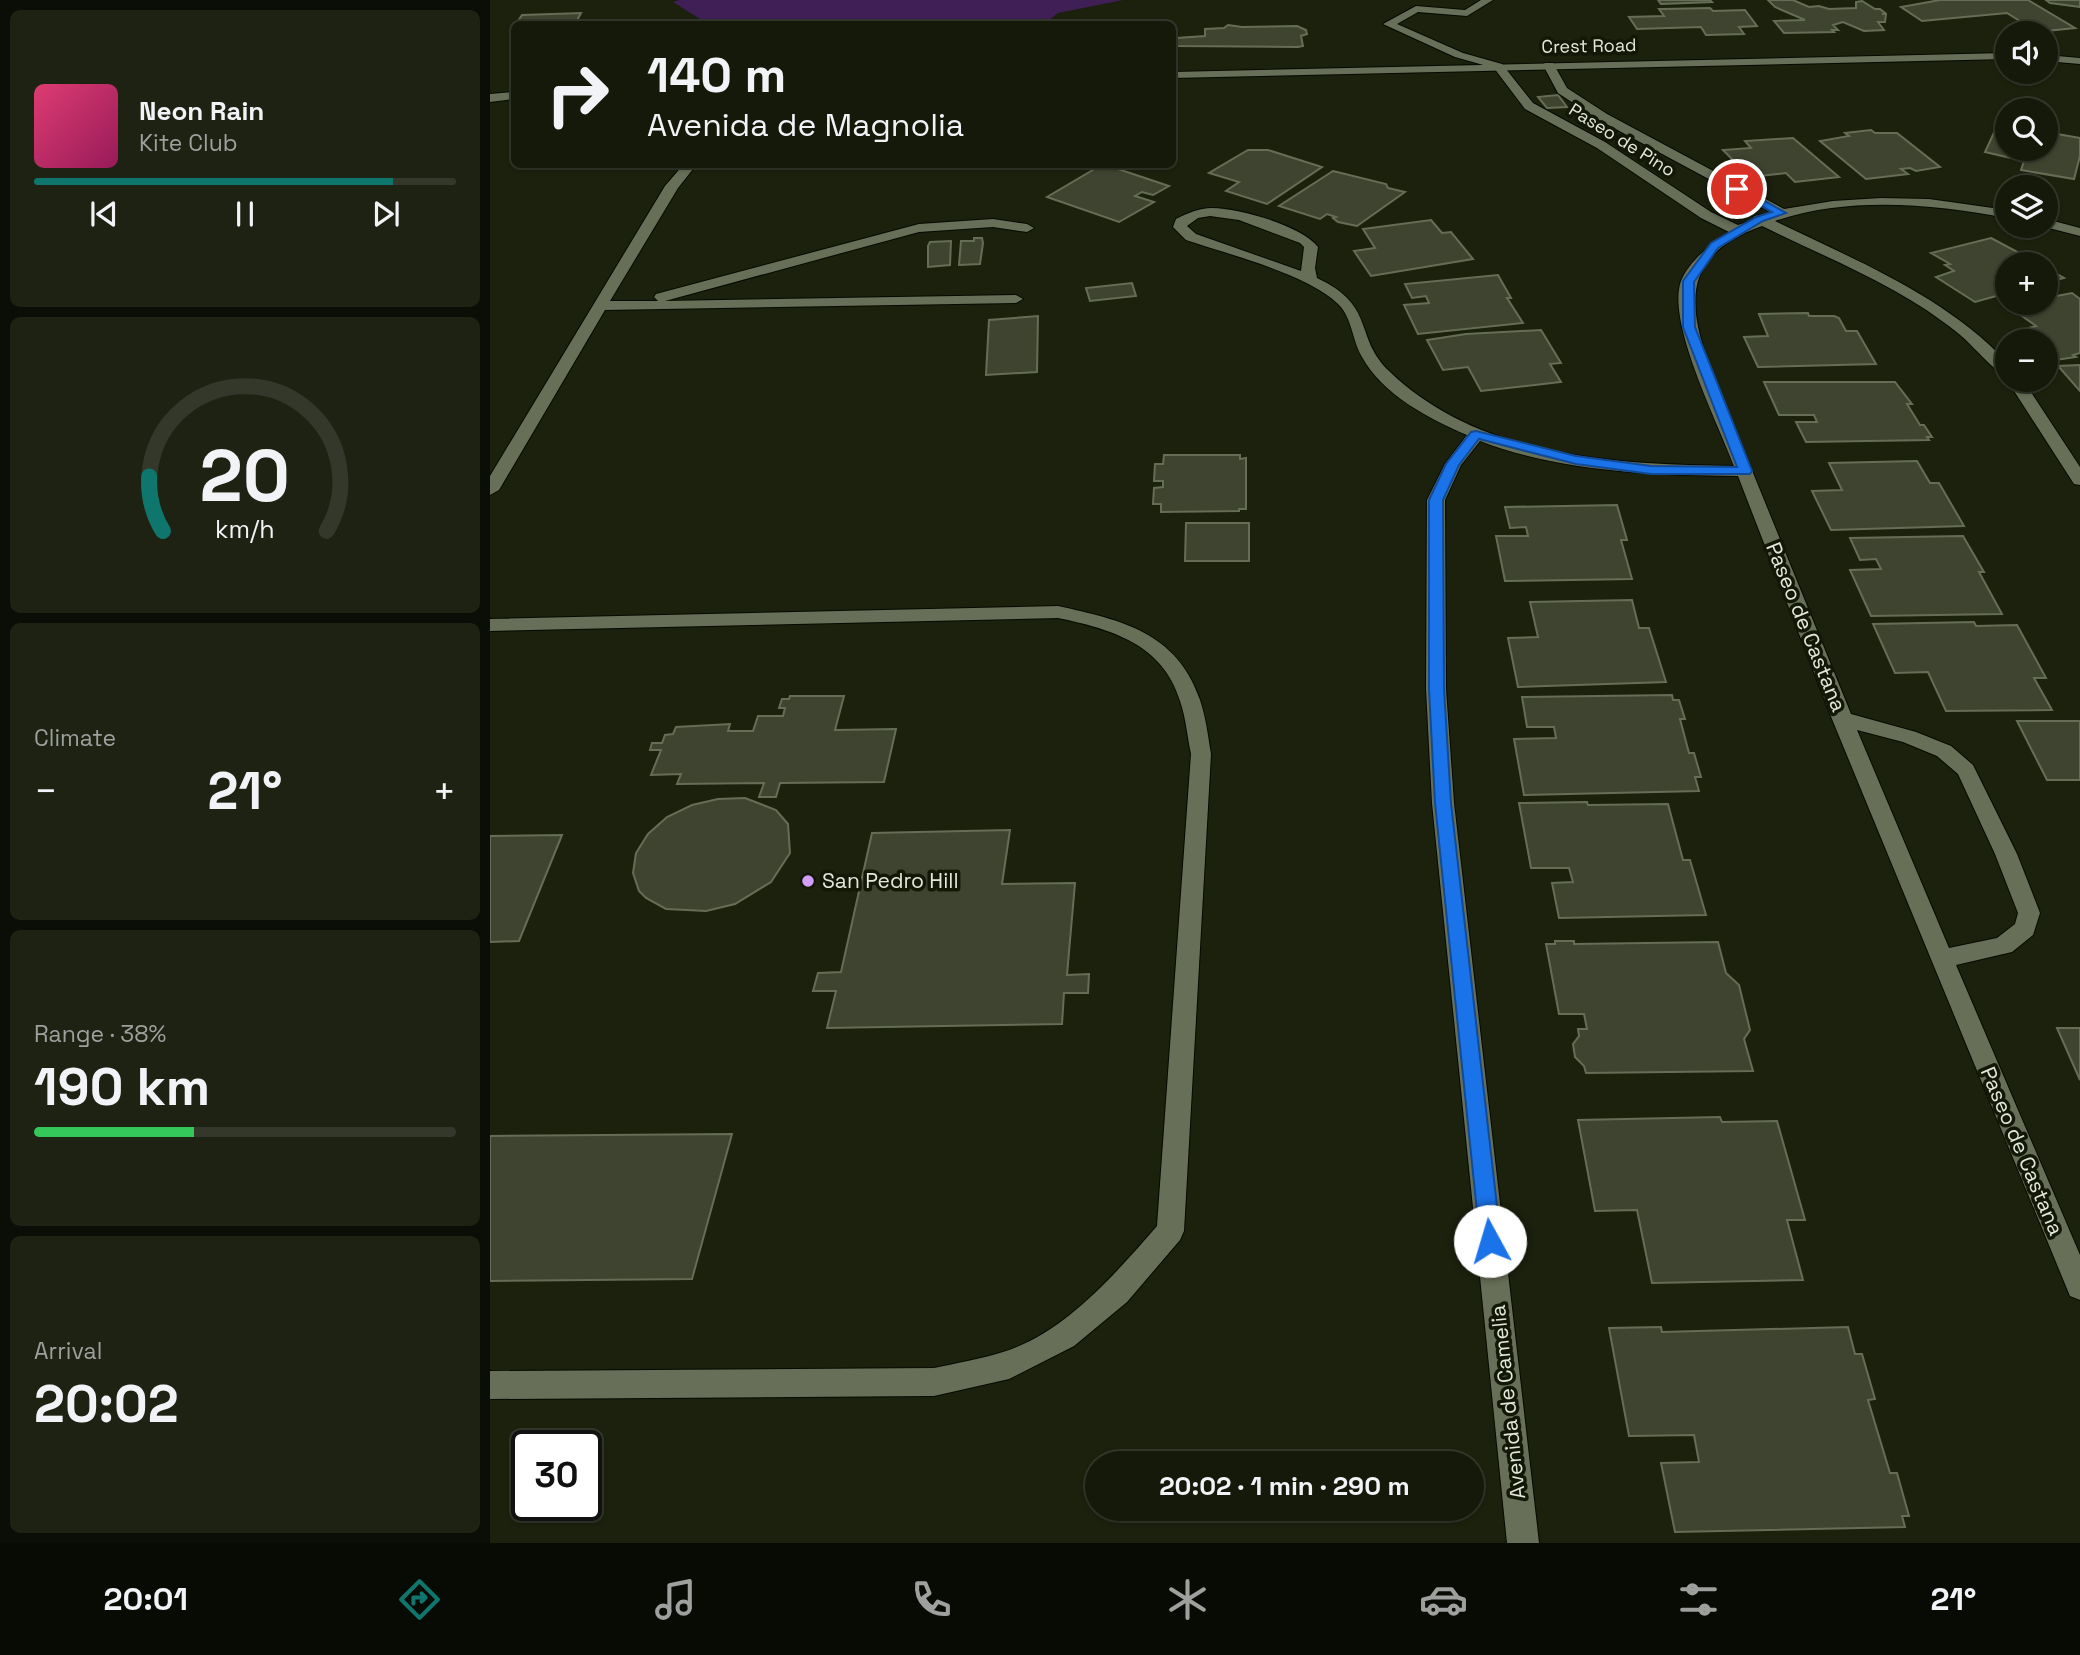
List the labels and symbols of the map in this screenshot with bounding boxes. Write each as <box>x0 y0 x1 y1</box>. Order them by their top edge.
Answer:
street label: Crest Road <box>1541 33 1637 58</box>
street label: Paseo de Pino <box>1565 98 1680 181</box>
pin <box>1707 159 1767 219</box>
street label: Paseo de Castana <box>1760 538 1853 716</box>
place label: San Pedro Hill <box>822 867 959 894</box>
marker: San Pedro Hill <box>800 873 816 889</box>
street label: Paseo de Castana <box>1975 1062 2070 1239</box>
position arrow <box>1453 1204 1527 1278</box>
street label: Avenida de Camelia <box>1484 1304 1531 1500</box>
speed limit sign: 30 <box>511 1430 602 1521</box>

